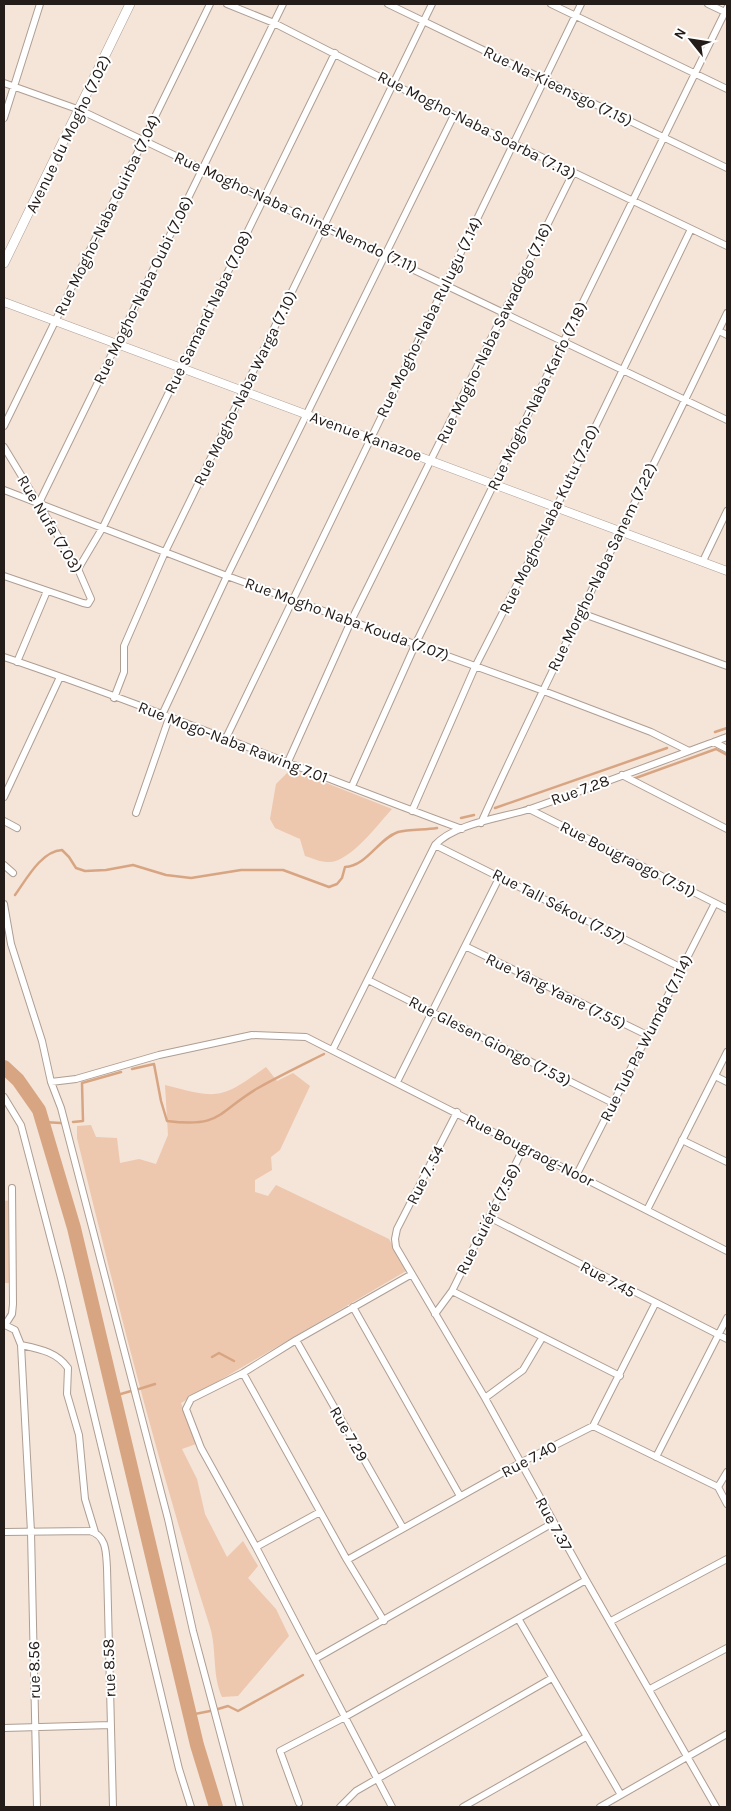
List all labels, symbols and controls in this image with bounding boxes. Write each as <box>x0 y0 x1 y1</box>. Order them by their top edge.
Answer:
north arrow <box>666 15 716 65</box>
text: N <box>670 25 690 42</box>
street label: Rue Na-Kieensgo (7.15) <box>480 42 636 130</box>
street label: Avenue du Mogho (7.02) <box>21 52 115 216</box>
street label: Rue Mogho-Naba Soarba (7.13) <box>375 67 579 183</box>
street label: Rue Mogho-Naba Guirba (7.04) <box>50 111 164 319</box>
street label: Rue Mogho-Naba Gning-Nemdo (7.11) <box>171 147 421 277</box>
street label: Rue Mogho-Naba Oubi (7.06) <box>89 193 197 387</box>
street label: Rue Mogho-Naba Rulugu (7.14) <box>372 214 486 420</box>
street label: Rue Mogho-Naba Sawadogo (7.16) <box>432 219 556 447</box>
street label: Rue Samand Naba (7.08) <box>160 227 256 397</box>
street label: Rue Mogho-Naba Warga (7.10) <box>189 287 301 489</box>
street label: Rue Mogho-Naba Karfo (7.18) <box>483 298 591 494</box>
street label: Avenue Kanazoe <box>307 407 425 465</box>
street label: Rue Mogho-Naba Kutu (7.20) <box>495 421 603 617</box>
street label: Rue Morgho-Naba Sanem (7.22) <box>543 460 661 674</box>
street label: Rue Nufa (7.03) <box>13 472 87 576</box>
street label: Rue Mogho Naba Kouda (7.07) <box>242 573 452 665</box>
street label: Rue Mogo-Naba Rawing 7.01 <box>135 697 331 787</box>
street label: Rue 7.28 <box>548 771 612 809</box>
street label: Rue Bougraogo (7.51) <box>557 817 699 901</box>
street label: Rue Tall Sékou (7.57) <box>489 864 629 948</box>
street label: Rue Yâng Yaare (7.55) <box>483 949 629 1033</box>
street label: Rue Tub Pa Wumda (7.114) <box>596 951 696 1125</box>
street label: Rue Glesen Giongo (7.53) <box>406 992 574 1090</box>
street label: Rue Bougraog-Noor <box>463 1110 597 1191</box>
street label: Rue 7. 54 <box>402 1142 448 1208</box>
street label: Rue Guiéré (7.56) <box>452 1160 524 1278</box>
street label: Rue 7.45 <box>577 1257 639 1301</box>
street label: Rue 7.29 <box>326 1403 372 1465</box>
street label: Rue 7.40 <box>498 1436 560 1482</box>
street label: Rue 7.37 <box>531 1494 577 1555</box>
street label: rue 8.58 <box>98 1638 120 1698</box>
street label: rue 8.56 <box>24 1641 44 1699</box>

